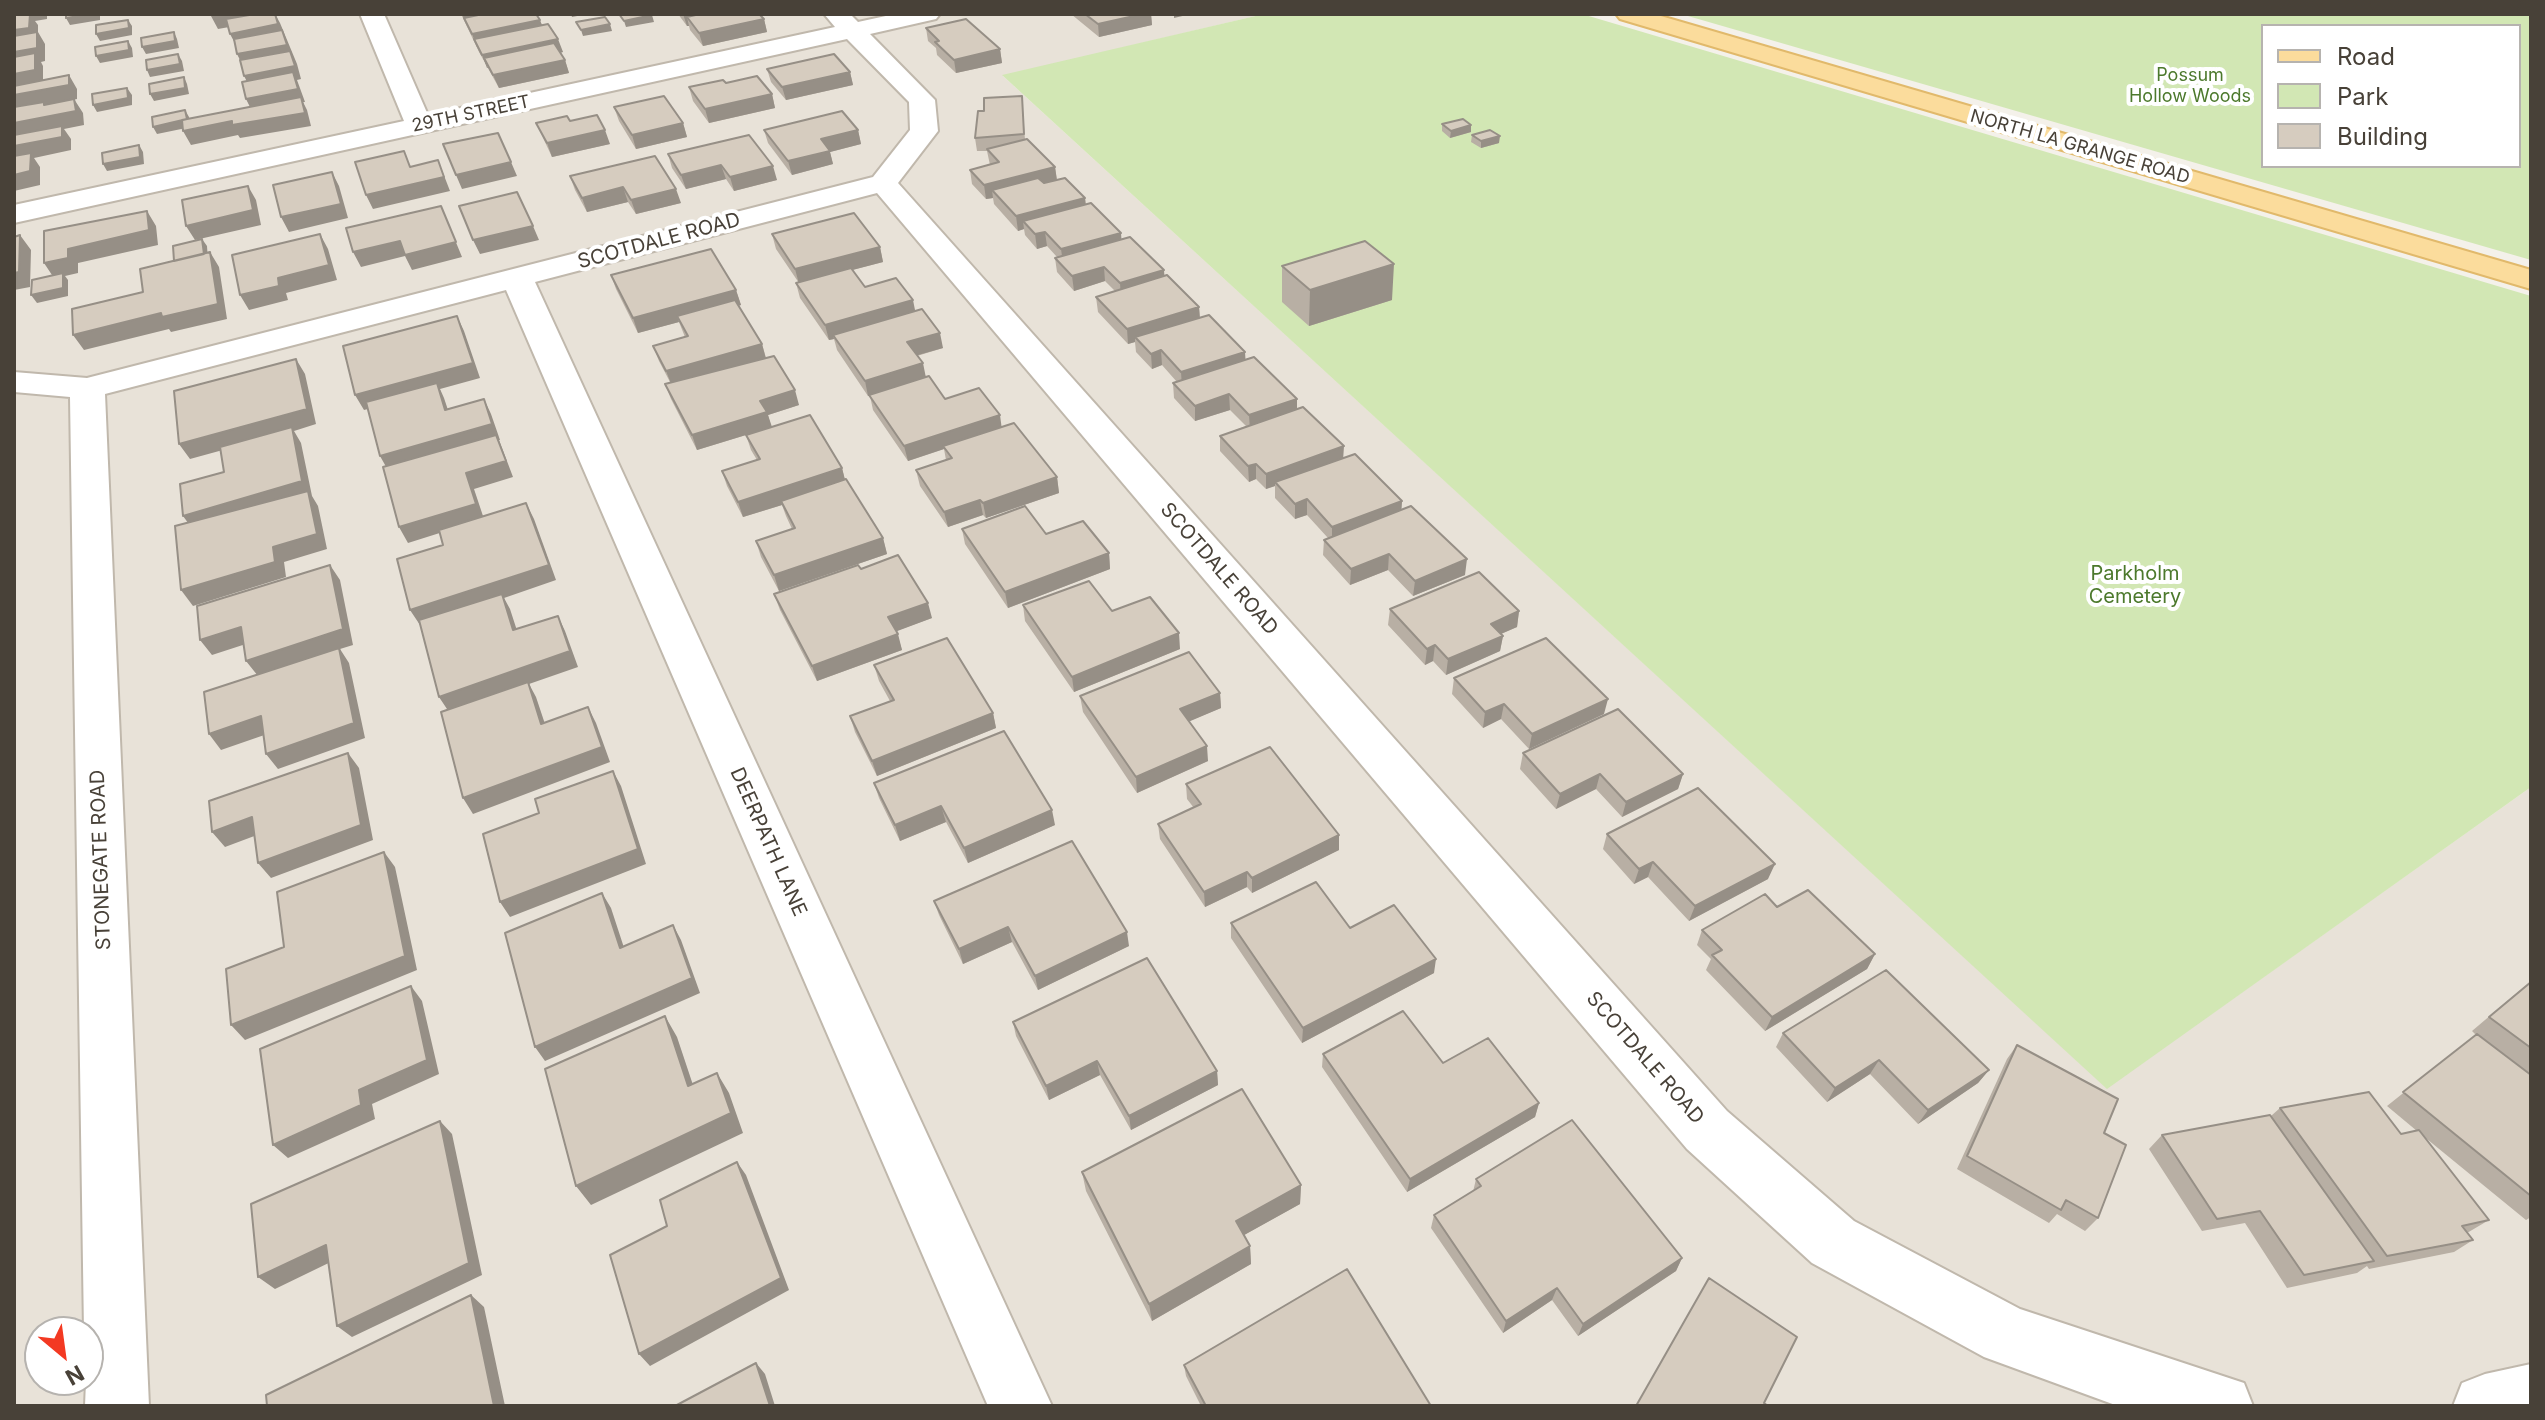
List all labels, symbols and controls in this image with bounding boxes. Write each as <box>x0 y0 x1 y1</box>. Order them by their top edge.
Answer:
legend <box>2261 24 2521 168</box>
text: Road <box>2337 42 2395 71</box>
park label: Possum Hollow Woods <box>2129 65 2251 108</box>
text: Park <box>2337 82 2388 111</box>
street label: 29TH STREET <box>410 91 532 137</box>
street label: NORTH LA GRANGE ROAD <box>1968 105 2192 189</box>
text: Building <box>2337 122 2428 151</box>
street label: SCOTDALE ROAD <box>575 208 743 274</box>
street label: SCOTDALE ROAD <box>1155 498 1283 640</box>
park label: Parkholm Cemetery <box>2089 562 2181 609</box>
street label: DEERPATH LANE <box>724 764 812 920</box>
street label: STONEGATE ROAD <box>86 769 116 951</box>
street label: SCOTDALE ROAD <box>1581 987 1709 1129</box>
north arrow <box>24 1316 104 1396</box>
text: N <box>61 1360 88 1391</box>

